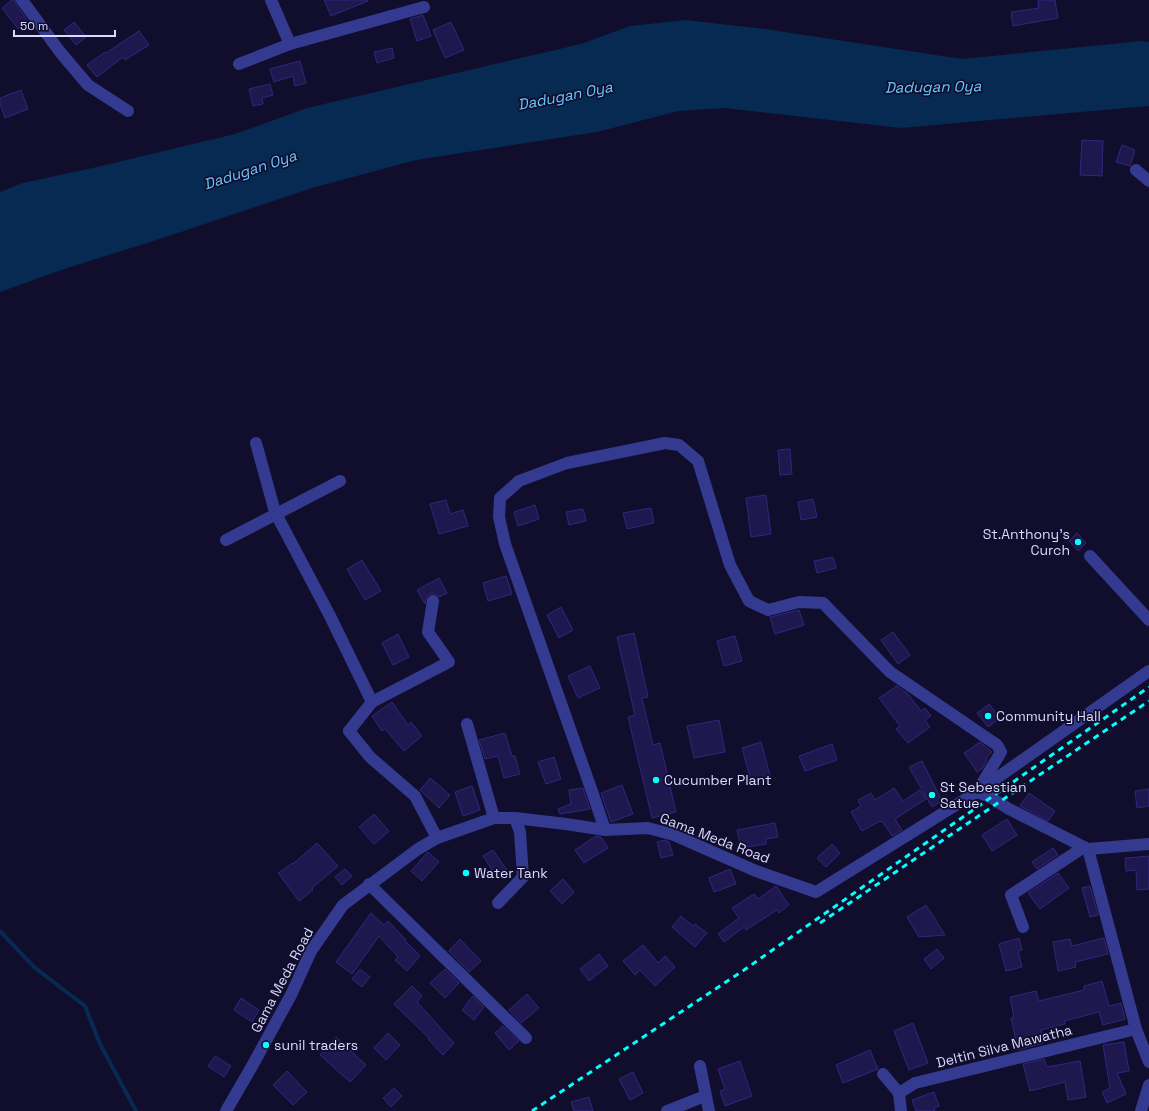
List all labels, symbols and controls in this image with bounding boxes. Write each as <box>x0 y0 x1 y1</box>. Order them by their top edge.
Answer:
scale bar <box>14 12 115 38</box>
text: 50 m <box>20 18 48 34</box>
water label: Dadugan Oya <box>885 76 982 97</box>
water label: Dadugan Oya <box>516 77 614 114</box>
water label: Dadugan Oya <box>201 145 299 193</box>
place label: St.Anthony's Curch <box>983 525 1070 559</box>
marker: St.Anthony's Curch <box>1073 537 1083 547</box>
place label: Community Hall <box>996 707 1101 725</box>
marker: Community Hall <box>983 711 993 721</box>
place label: Cucumber Plant <box>664 771 771 789</box>
marker: Cucumber Plant <box>651 775 661 785</box>
place label: St Sebestian Satue <box>940 778 1027 812</box>
marker: St Sebestian Satue <box>927 790 937 800</box>
street label: Gama Meda Road <box>657 809 773 867</box>
place label: Water Tank <box>474 864 548 882</box>
marker: Water Tank <box>461 868 471 878</box>
street label: Gama Meda Road <box>247 924 317 1036</box>
street label: Deltin Silva Mawatha <box>934 1020 1074 1072</box>
place label: sunil traders <box>274 1036 358 1054</box>
marker: sunil traders <box>261 1040 271 1050</box>

